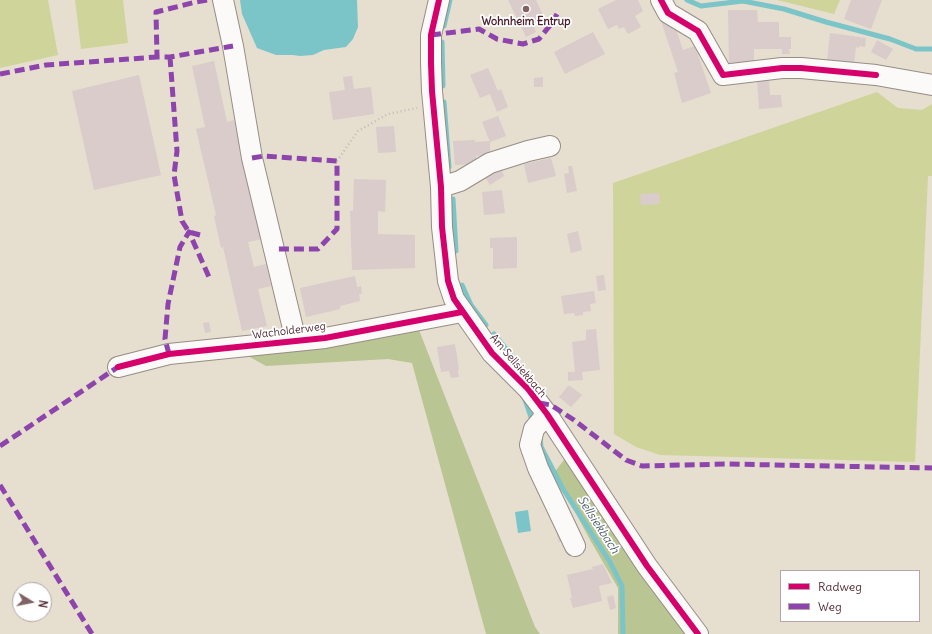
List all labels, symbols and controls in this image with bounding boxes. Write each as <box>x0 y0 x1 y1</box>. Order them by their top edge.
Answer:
marker: Wohnheim Entrup <box>521 4 531 14</box>
place label: Wohnheim Entrup <box>481 15 571 29</box>
street label: Wacholderweg <box>251 320 327 342</box>
street label: Am Sellsiekbach <box>487 332 549 400</box>
water label: Sellsiekbach <box>574 494 622 556</box>
legend <box>780 570 920 622</box>
text: Radweg <box>818 579 862 594</box>
north arrow <box>12 582 52 622</box>
text: N <box>35 599 50 609</box>
text: Weg <box>818 599 842 614</box>

